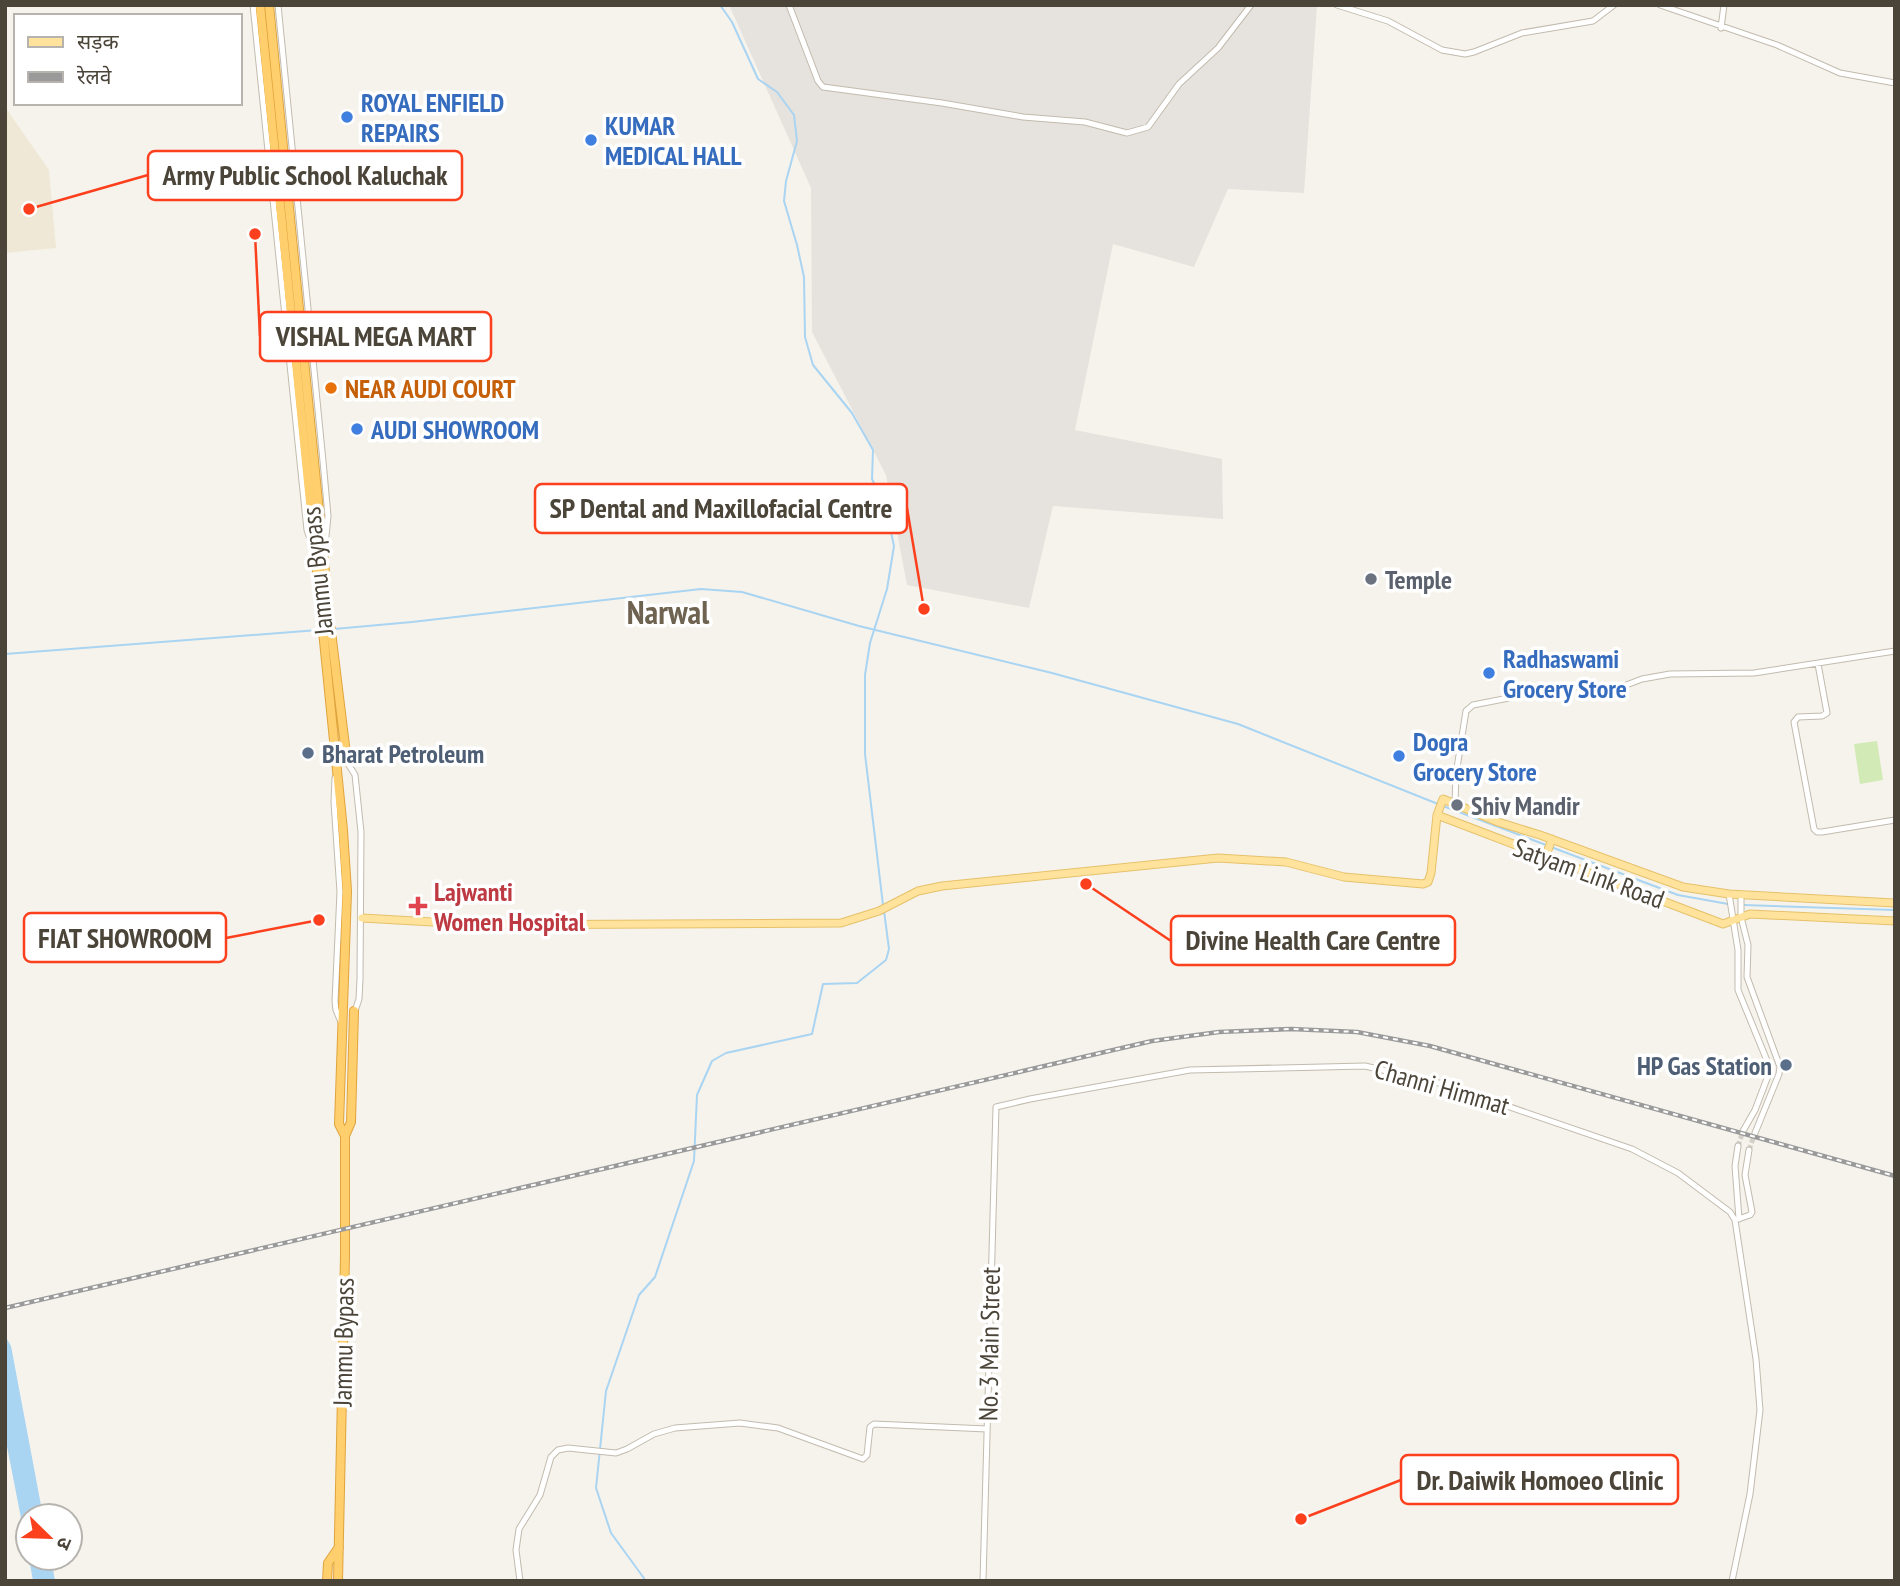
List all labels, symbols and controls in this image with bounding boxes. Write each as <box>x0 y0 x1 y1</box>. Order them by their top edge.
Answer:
legend <box>14 14 242 105</box>
text: सड़क <box>77 28 119 55</box>
text: रेलवे <box>76 63 112 90</box>
place label: ROYAL ENFIELD REPAIRS <box>361 86 504 149</box>
marker: ROYAL ENFIELD REPAIRS <box>339 109 355 125</box>
place label: KUMAR MEDICAL HALL <box>605 109 742 172</box>
marker: KUMAR MEDICAL HALL <box>583 132 599 148</box>
callout: Army Public School Kaluchak <box>148 151 462 200</box>
text: Army Public School Kaluchak <box>161 156 448 193</box>
callout: VISHAL MEGA MART <box>260 312 491 361</box>
text: VISHAL MEGA MART <box>275 317 477 354</box>
place label: NEAR AUDI COURT <box>345 372 516 405</box>
marker: NEAR AUDI COURT <box>323 380 339 396</box>
place label: AUDI SHOWROOM <box>370 413 539 446</box>
marker: AUDI SHOWROOM <box>349 421 365 437</box>
callout: SP Dental and Maxillofacial Centre <box>535 484 907 533</box>
text: SP Dental and Maxillofacial Centre <box>550 489 892 526</box>
street label: Jammu Bypass <box>294 505 340 638</box>
place label: Temple <box>1385 563 1452 596</box>
marker: Temple <box>1363 571 1379 587</box>
district label: Narwal <box>627 590 710 633</box>
place label: Radhaswami Grocery Store <box>1503 642 1627 705</box>
marker: Radhaswami Grocery Store <box>1481 665 1497 681</box>
place label: Dogra Grocery Store <box>1413 725 1537 788</box>
place label: Bharat Petroleum <box>322 737 484 770</box>
marker: Bharat Petroleum <box>300 745 316 761</box>
marker: Dogra Grocery Store <box>1391 748 1407 764</box>
place label: Shiv Mandir <box>1471 789 1580 822</box>
marker: Shiv Mandir <box>1449 797 1465 813</box>
street label: Satyam Link Road <box>1509 830 1669 916</box>
place label: Lajwanti Women Hospital <box>433 875 586 938</box>
marker: Lajwanti Women Hospital <box>408 896 428 916</box>
callout: FIAT SHOWROOM <box>24 913 226 962</box>
callout: Divine Health Care Centre <box>1171 916 1455 965</box>
text: FIAT SHOWROOM <box>38 919 212 956</box>
text: Divine Health Care Centre <box>1185 921 1441 958</box>
place label: HP Gas Station <box>1637 1049 1772 1082</box>
street label: Channi Himmat <box>1371 1052 1513 1122</box>
marker: HP Gas Station <box>1778 1057 1794 1073</box>
street label: No. 3 Main Street <box>971 1267 1007 1421</box>
street label: Jammu Bypass <box>325 1277 361 1408</box>
callout: Dr. Daiwik Homoeo Clinic <box>1401 1455 1678 1504</box>
text: Dr. Daiwik Homoeo Clinic <box>1417 1461 1664 1498</box>
north arrow <box>14 1502 84 1572</box>
text: उ <box>51 1534 78 1554</box>

